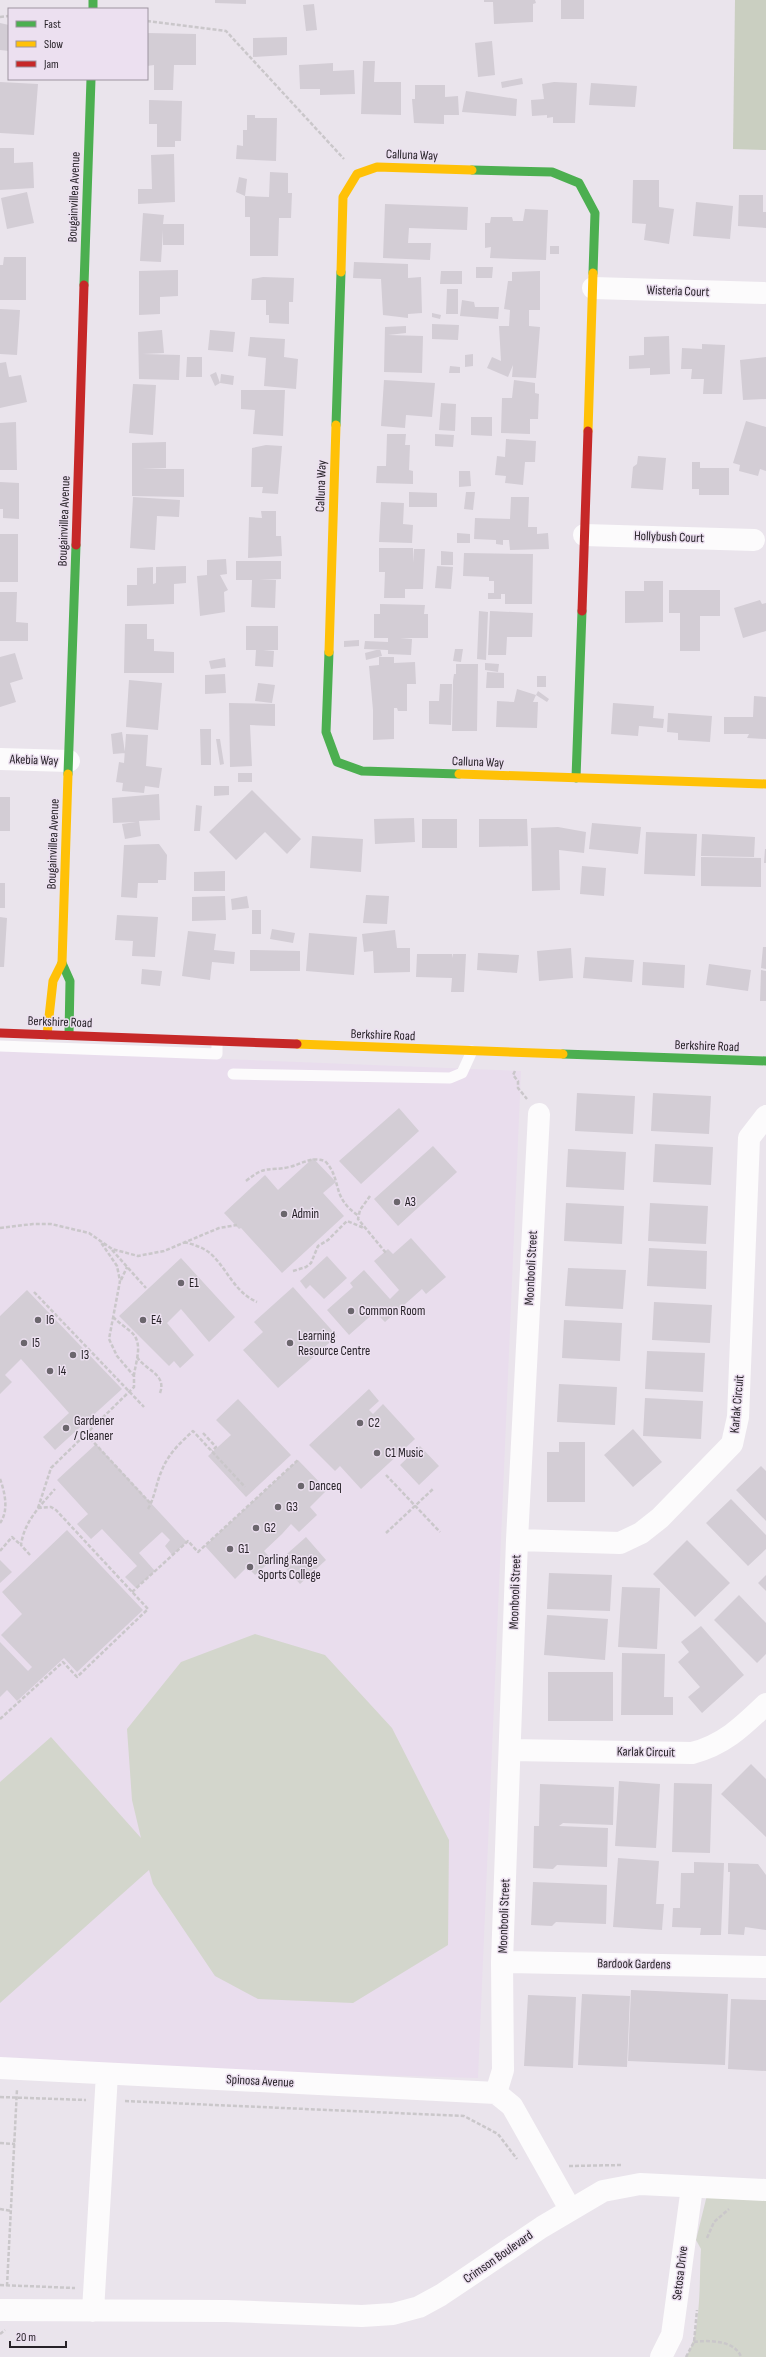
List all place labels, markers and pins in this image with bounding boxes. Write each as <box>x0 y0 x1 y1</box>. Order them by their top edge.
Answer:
place label: A3 <box>404 1194 416 1210</box>
marker: A3 <box>392 1197 402 1207</box>
place label: Admin <box>291 1206 319 1222</box>
marker: Admin <box>279 1209 289 1219</box>
place label: E1 <box>189 1275 199 1291</box>
marker: E1 <box>176 1278 186 1288</box>
place label: Common Room <box>359 1303 425 1319</box>
marker: Common Room <box>346 1306 356 1316</box>
place label: I6 <box>46 1312 55 1328</box>
place label: E4 <box>151 1312 162 1328</box>
marker: I6 <box>33 1315 43 1325</box>
marker: E4 <box>138 1315 148 1325</box>
place label: Learning Resource Centre <box>298 1328 370 1359</box>
place label: I5 <box>32 1335 40 1351</box>
marker: I5 <box>19 1338 29 1348</box>
marker: Learning Resource Centre <box>285 1338 295 1348</box>
place label: I3 <box>81 1347 89 1363</box>
marker: I3 <box>68 1350 78 1360</box>
place label: I4 <box>58 1363 67 1379</box>
marker: I4 <box>45 1366 55 1376</box>
place label: Gardener / Cleaner <box>74 1413 114 1444</box>
place label: C2 <box>368 1415 380 1431</box>
marker: C2 <box>355 1418 365 1428</box>
marker: Gardener / Cleaner <box>61 1423 71 1433</box>
place label: C1 Music <box>385 1445 423 1461</box>
marker: C1 Music <box>372 1448 382 1458</box>
place label: Danceq <box>309 1478 342 1494</box>
marker: Danceq <box>296 1481 306 1491</box>
place label: G3 <box>286 1499 298 1515</box>
marker: G3 <box>273 1502 283 1512</box>
place label: G2 <box>264 1520 276 1536</box>
marker: G2 <box>251 1523 261 1533</box>
place label: G1 <box>238 1541 250 1557</box>
marker: G1 <box>225 1544 235 1554</box>
place label: Darling Range Sports College <box>258 1552 321 1583</box>
marker: Darling Range Sports College <box>245 1562 255 1572</box>

